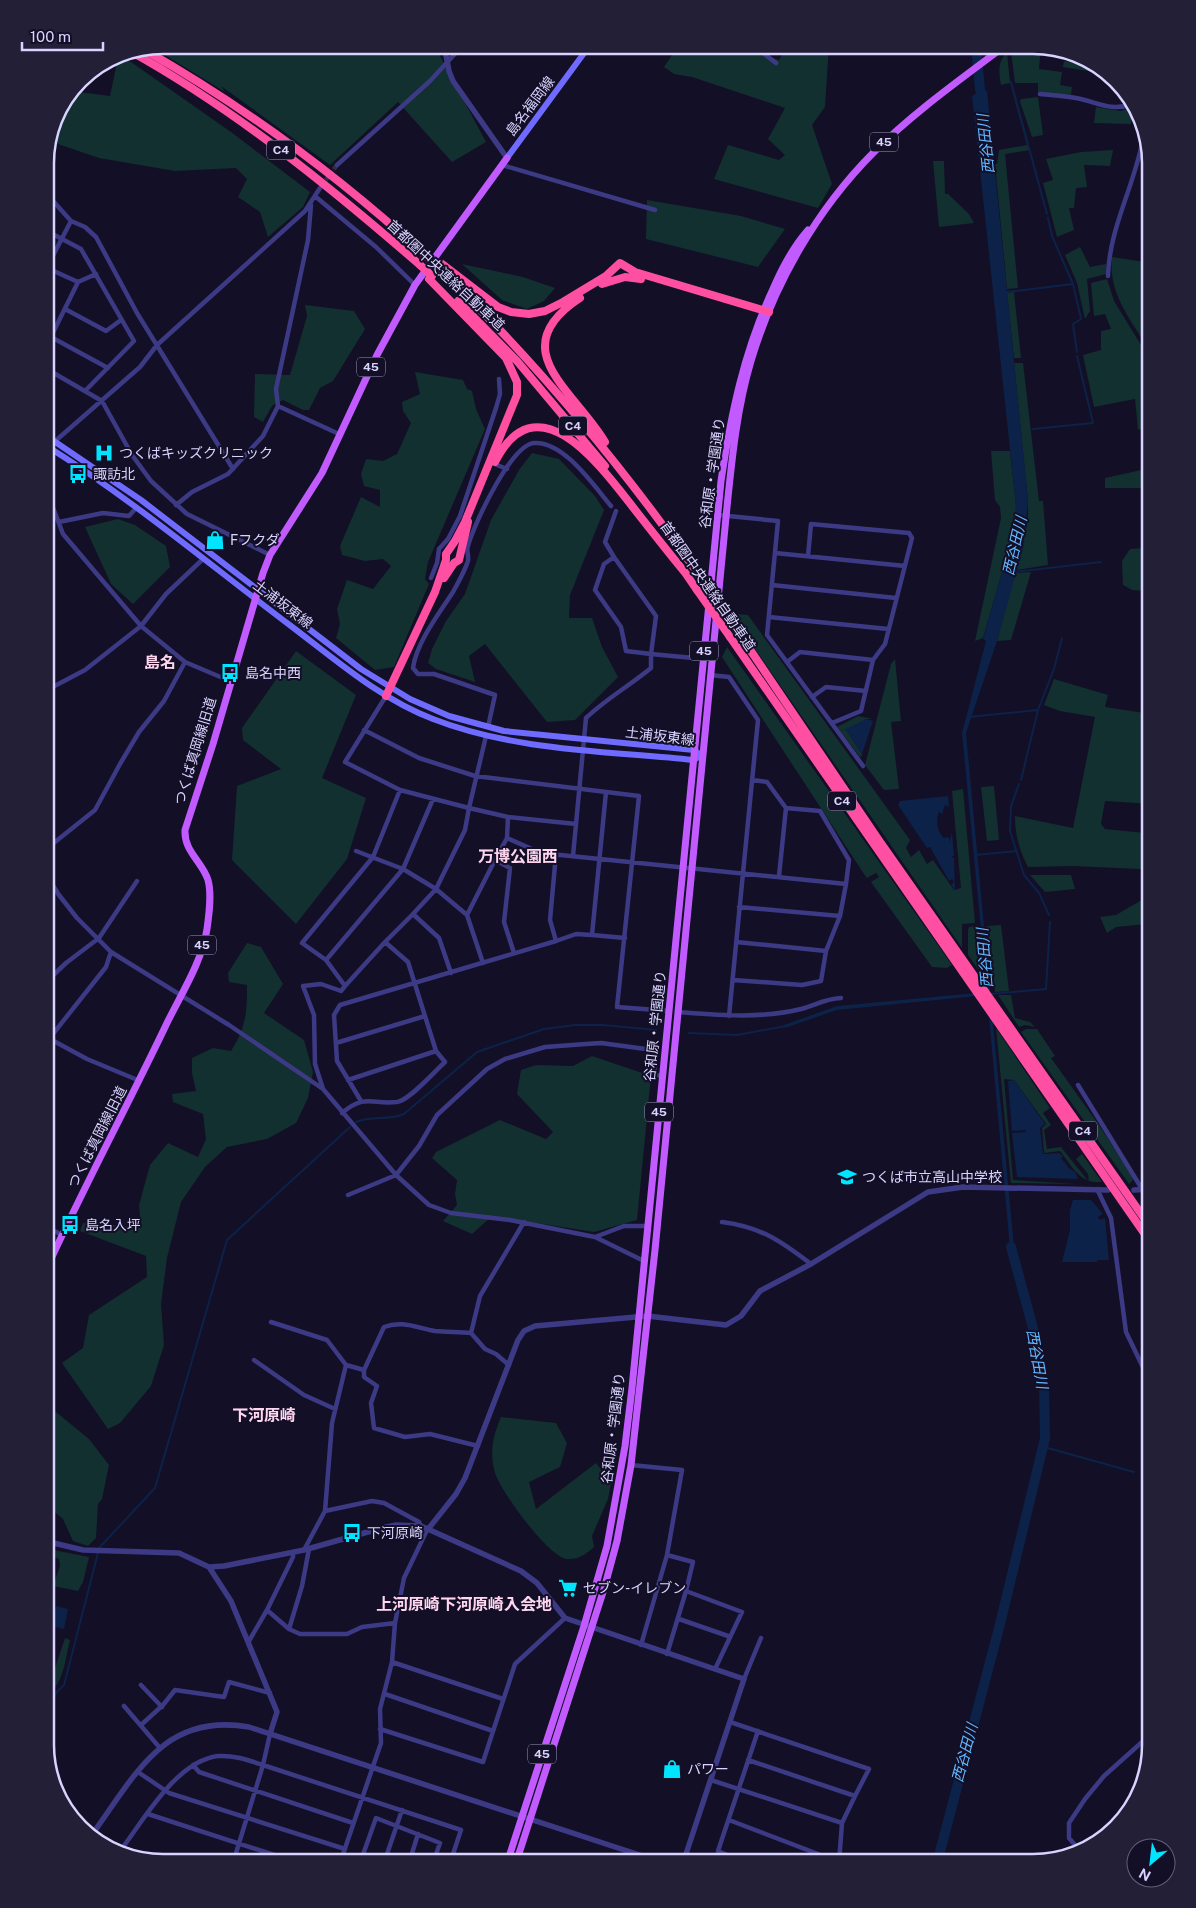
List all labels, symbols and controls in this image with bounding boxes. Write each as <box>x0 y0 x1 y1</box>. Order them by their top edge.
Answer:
scale bar <box>22 20 104 52</box>
text: 100 m <box>30 28 71 45</box>
street label: 島名福岡線 <box>503 73 557 139</box>
water label: 西谷田川 <box>974 111 997 175</box>
road number: 45 <box>870 132 898 152</box>
road number: C4 <box>267 140 295 160</box>
street label: 首都圏中央連絡自動車道 <box>384 217 508 333</box>
road number: 45 <box>357 358 385 377</box>
road number: C4 <box>559 416 587 436</box>
street label: 谷和原・学園通り <box>696 416 728 530</box>
hospital icon: つくばキッズクリニック <box>93 442 115 464</box>
place label: つくばキッズクリニック <box>119 445 273 461</box>
bus stop icon: 諏訪北 <box>67 463 89 485</box>
place label: 諏訪北 <box>93 466 135 482</box>
water label: 西谷田川 <box>999 513 1030 577</box>
street label: 首都圏中央連絡自動車道 <box>657 518 759 654</box>
shop icon: Fフクダ <box>204 529 226 551</box>
place label: Fフクダ <box>230 532 280 548</box>
street label: 土浦坂東線 <box>250 577 316 631</box>
road number: 45 <box>690 641 718 660</box>
district label: 島名 <box>144 653 176 672</box>
bus stop icon: 島名中西 <box>219 662 241 684</box>
place label: 島名中西 <box>245 665 301 681</box>
street label: つくば真岡線旧道 <box>171 695 219 807</box>
street label: 土浦坂東線 <box>624 724 696 748</box>
road number: C4 <box>828 791 856 810</box>
district label: 万博公園西 <box>478 847 558 866</box>
water label: 西谷田川 <box>973 925 996 989</box>
road number: 45 <box>188 936 216 954</box>
street label: 谷和原・学園通り <box>641 969 669 1083</box>
street label: つくば真岡線旧道 <box>64 1083 130 1191</box>
road number: 45 <box>645 1102 673 1122</box>
road number: C4 <box>1069 1122 1097 1140</box>
school or university icon: つくば市立高山中学校 <box>836 1166 858 1188</box>
place label: つくば市立高山中学校 <box>862 1169 1002 1185</box>
bus stop icon: 島名入坪 <box>59 1214 81 1236</box>
place label: 島名入坪 <box>85 1217 141 1233</box>
water label: 西谷田川 <box>1024 1328 1051 1392</box>
street label: 谷和原・学園通り <box>598 1371 628 1485</box>
district label: 下河原崎 <box>232 1406 296 1425</box>
bus stop icon: 下河原崎 <box>341 1522 363 1544</box>
place label: 下河原崎 <box>367 1525 423 1541</box>
supermarket icon: セブン-イレブン <box>557 1577 579 1599</box>
place label: セブン-イレブン <box>583 1580 686 1596</box>
district label: 上河原崎下河原崎入会地 <box>376 1595 552 1614</box>
water label: 西谷田川 <box>949 1720 981 1784</box>
road number: 45 <box>528 1745 556 1764</box>
shop icon: パワー <box>661 1758 683 1780</box>
place label: パワー <box>687 1761 729 1777</box>
north arrow <box>1126 1838 1176 1888</box>
text: N <box>1136 1865 1153 1884</box>

